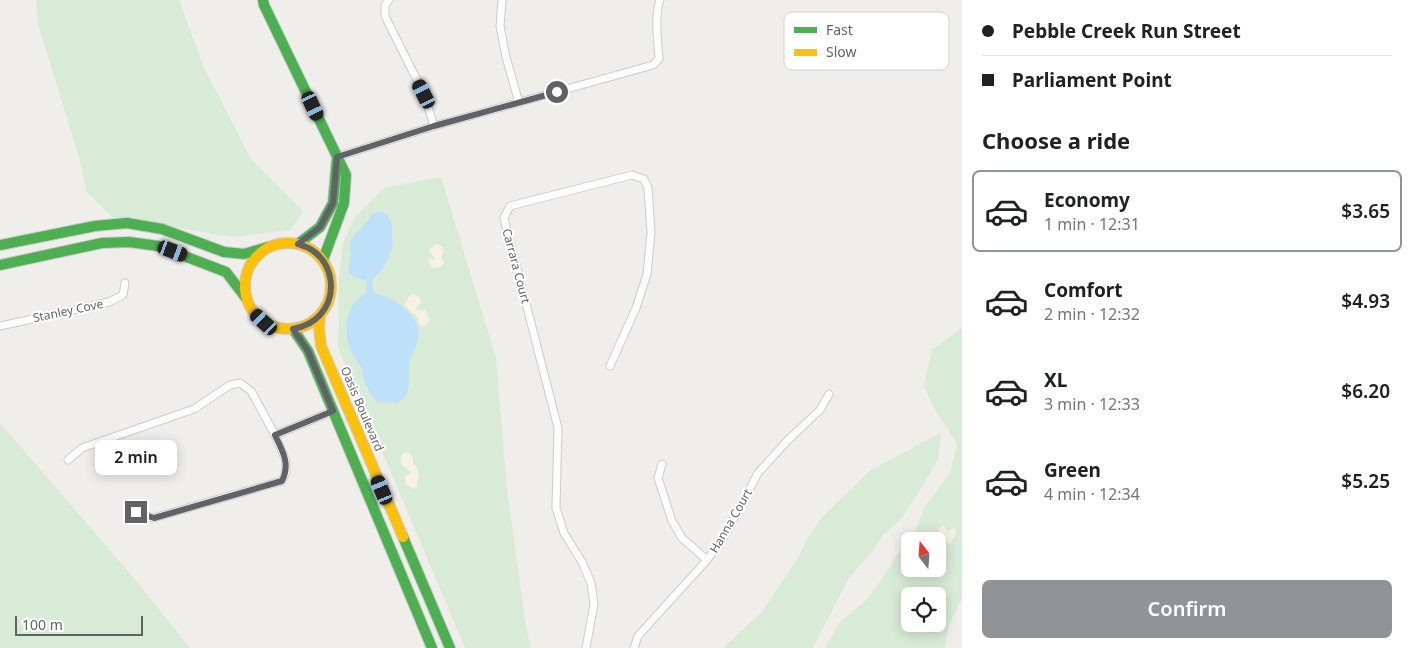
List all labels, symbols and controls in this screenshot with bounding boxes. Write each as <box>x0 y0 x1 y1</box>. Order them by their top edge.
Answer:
legend <box>784 12 949 70</box>
text: Pebble Creek Run Street <box>1012 18 1241 44</box>
text: Fast <box>826 20 853 39</box>
text: Slow <box>826 42 857 61</box>
text: Parliament Point <box>1012 67 1172 93</box>
car <box>410 77 437 111</box>
route start <box>546 81 568 103</box>
car <box>299 89 326 123</box>
text: Choose a ride <box>982 125 1130 155</box>
text: Economy <box>1044 187 1130 213</box>
icon: car <box>984 189 1029 234</box>
text: $3.65 <box>1341 198 1390 224</box>
text: 1 min · 12:31 <box>1044 213 1140 235</box>
street label: Carrara Court <box>498 227 535 306</box>
car <box>156 239 189 263</box>
text: Comfort <box>1044 277 1123 303</box>
icon: car <box>984 279 1029 324</box>
text: $4.93 <box>1341 288 1390 314</box>
street label: Stanley Cove <box>31 295 105 326</box>
text: 2 min · 12:32 <box>1044 303 1140 325</box>
car <box>247 306 280 338</box>
street label: Oasis Boulevard <box>337 364 388 454</box>
text: XL <box>1044 367 1067 393</box>
icon: car <box>984 369 1029 414</box>
text: $6.20 <box>1341 378 1390 404</box>
text: 3 min · 12:33 <box>1044 393 1140 415</box>
callout: 2 min <box>95 440 177 474</box>
text: 2 min <box>114 446 158 468</box>
text: Green <box>1044 457 1101 483</box>
icon: car <box>984 459 1029 504</box>
text: $5.25 <box>1341 468 1390 494</box>
car <box>369 473 394 507</box>
text: 4 min · 12:34 <box>1044 483 1140 505</box>
street label: Hanna Court <box>705 485 756 556</box>
route end <box>125 501 147 523</box>
north arrow <box>901 532 946 578</box>
map controls <box>901 532 946 632</box>
button: Confirm <box>982 580 1392 638</box>
button: locate <box>901 587 946 632</box>
scale bar <box>15 613 142 636</box>
text: 100 m <box>22 615 63 634</box>

